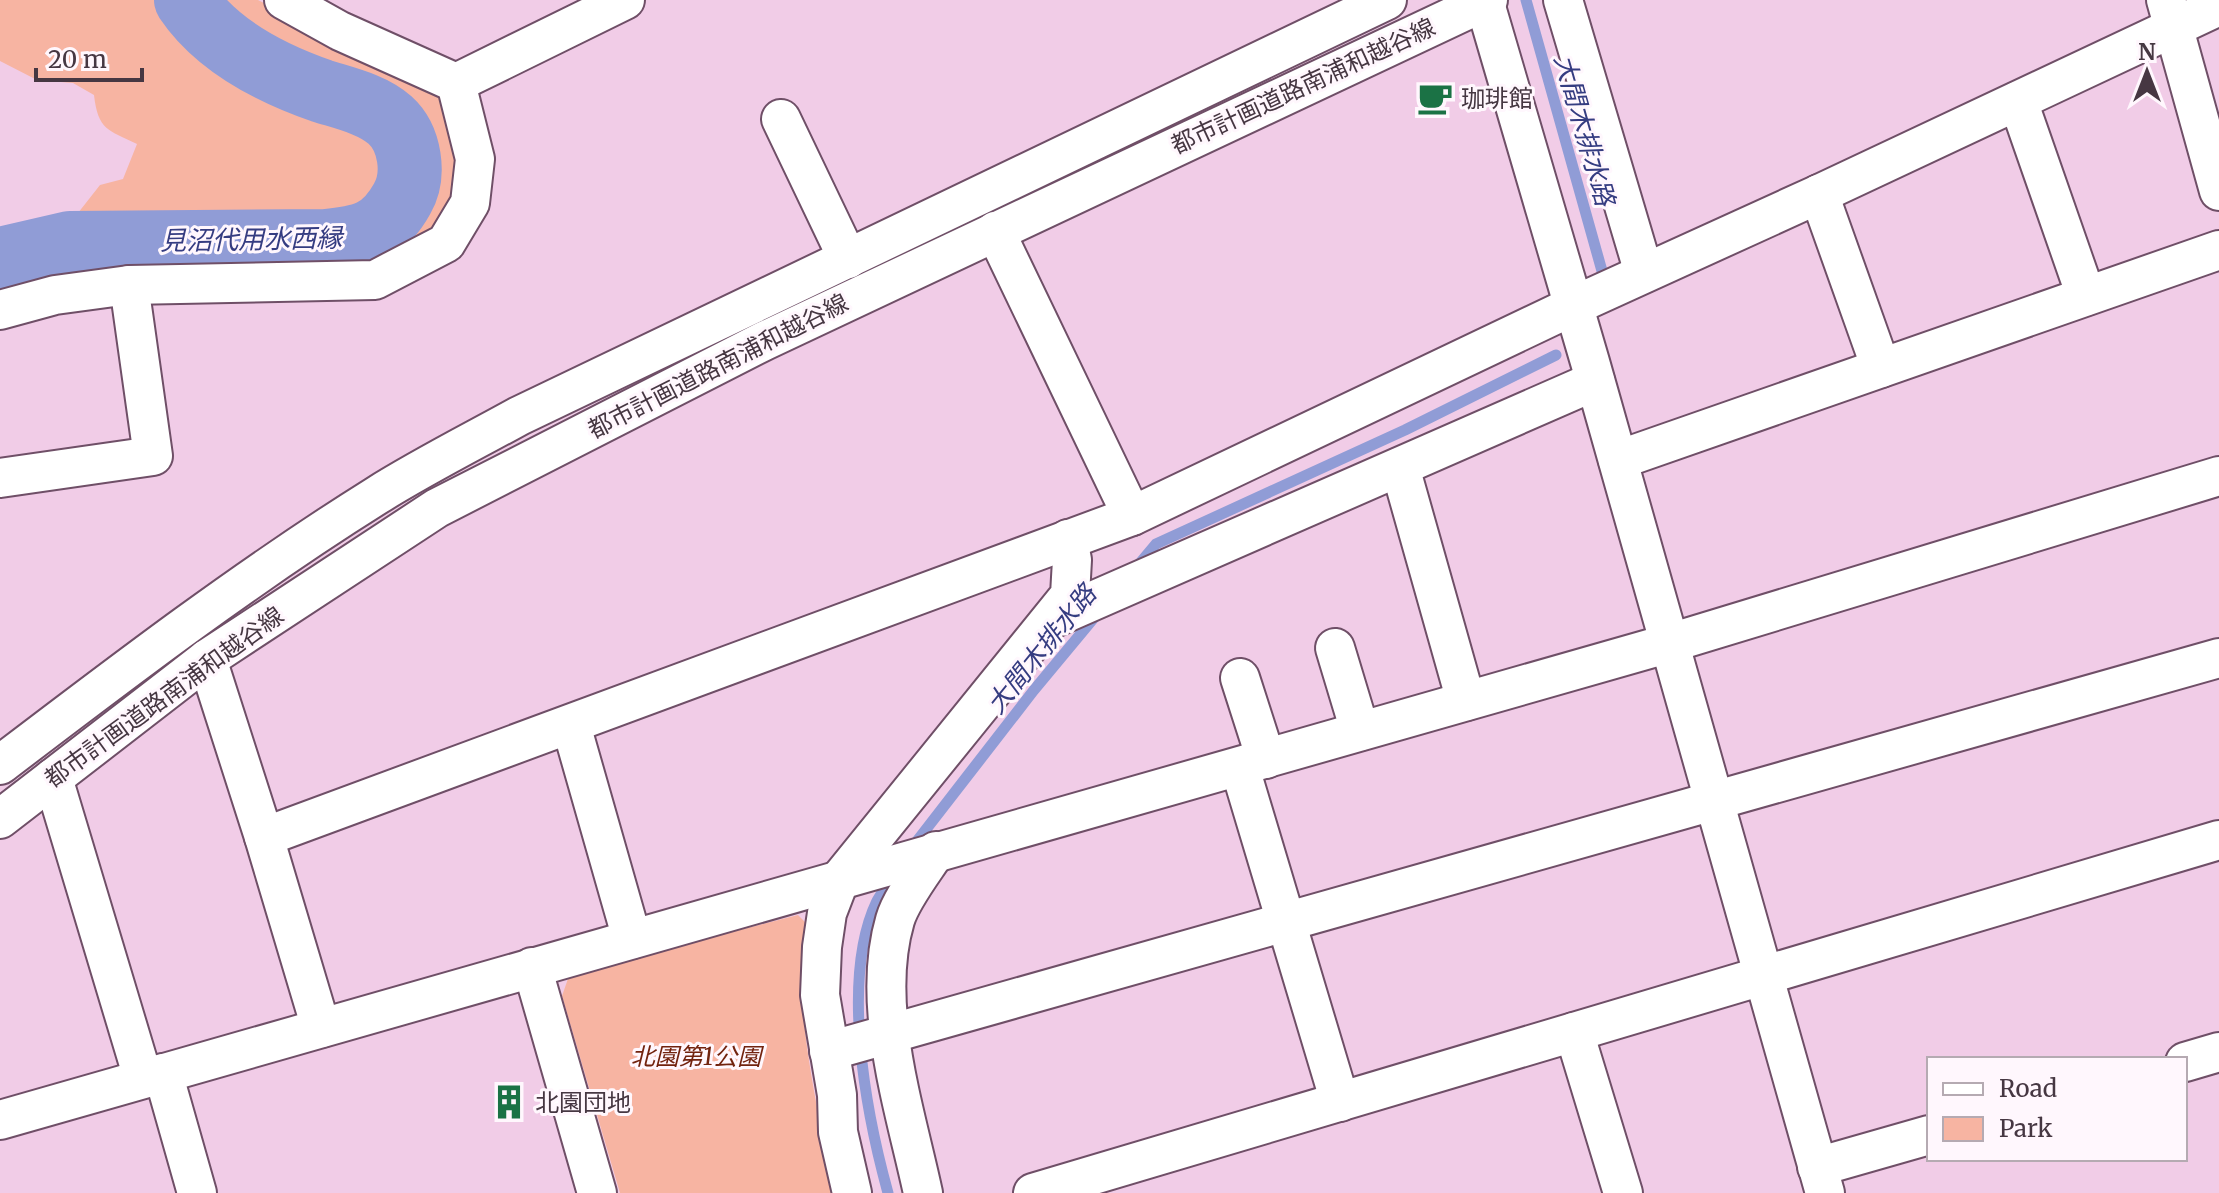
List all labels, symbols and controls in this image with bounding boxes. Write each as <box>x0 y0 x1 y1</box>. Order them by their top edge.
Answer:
street label: 都市計画道路南浦和越谷線 <box>1166 11 1440 161</box>
scale bar <box>36 32 142 82</box>
north arrow <box>2107 32 2187 112</box>
text: N <box>2138 38 2156 66</box>
text: 20 m <box>48 44 107 75</box>
water label: 大間木排水路 <box>1548 50 1623 211</box>
cafe icon: 珈琲館 <box>1416 79 1454 117</box>
place label: 珈琲館 <box>1461 83 1533 114</box>
water label: 見沼代用水西縁 <box>160 221 345 257</box>
street label: 都市計画道路南浦和越谷線 <box>583 287 853 445</box>
water label: 大間木排水路 <box>979 576 1104 720</box>
street label: 都市計画道路南浦和越谷線 <box>38 600 290 794</box>
park label: 北園第1公園 <box>631 1041 764 1072</box>
legend <box>1927 1057 2187 1161</box>
text: Road <box>1999 1073 2057 1104</box>
building icon: 北園団地 <box>490 1083 528 1121</box>
place label: 北園団地 <box>535 1087 631 1118</box>
text: Park <box>1999 1113 2053 1144</box>

